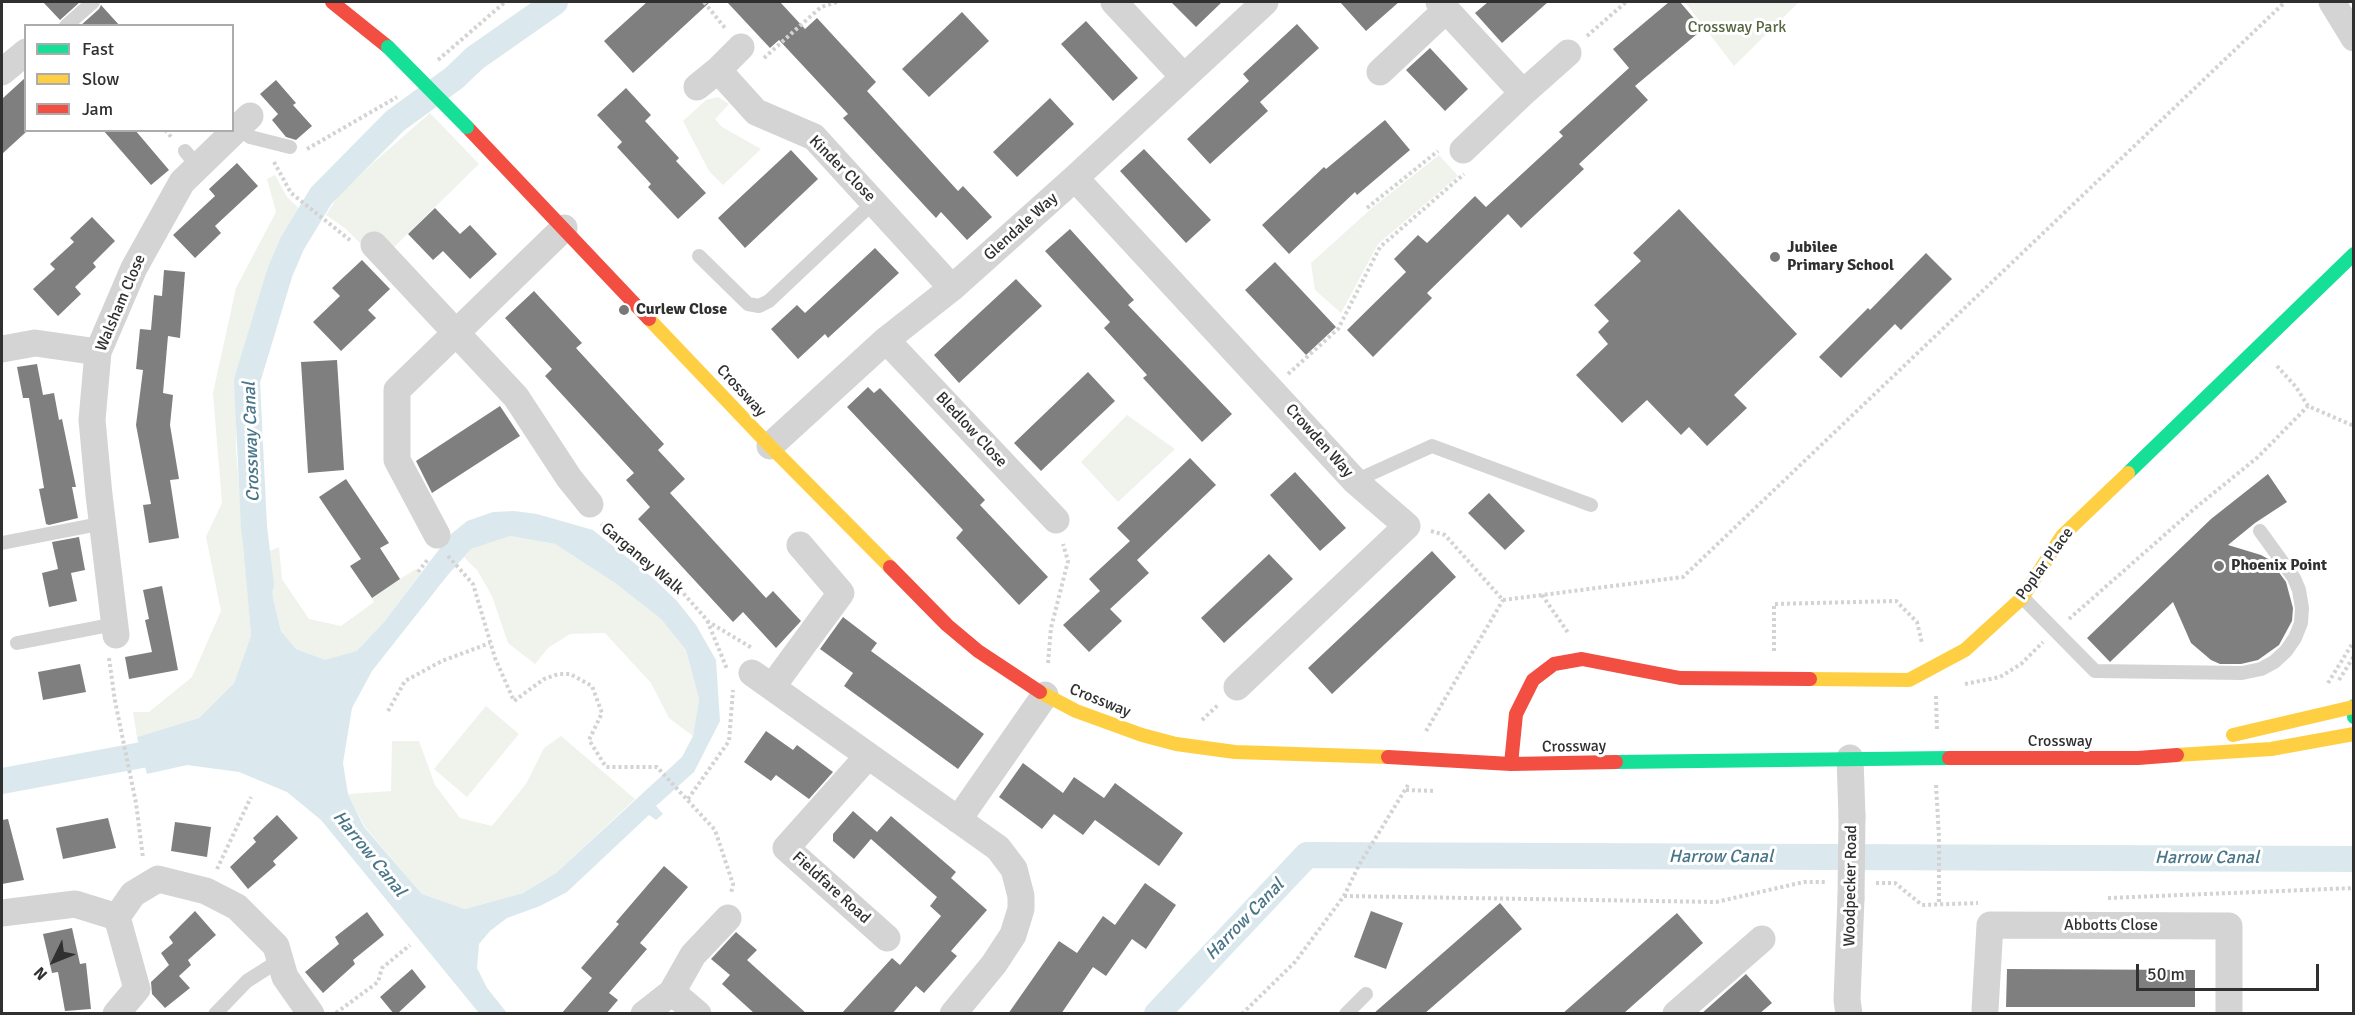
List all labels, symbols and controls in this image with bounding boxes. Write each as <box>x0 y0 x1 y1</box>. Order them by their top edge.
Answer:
park label: Crossway Park <box>1688 18 1786 38</box>
legend <box>24 24 234 132</box>
text: Fast <box>82 38 114 60</box>
text: Slow <box>82 68 119 90</box>
text: Jam <box>82 98 113 120</box>
street label: Kinder Close <box>805 132 879 206</box>
street label: Glendale Way <box>980 189 1062 265</box>
place label: Jubilee Primary School <box>1787 238 1894 276</box>
marker: Jubilee Primary School <box>1768 250 1782 264</box>
street label: Walsham Close <box>92 252 150 354</box>
place label: Curlew Close <box>636 300 727 320</box>
marker: Curlew Close <box>617 303 631 317</box>
street label: Crossway <box>712 361 770 421</box>
water label: Crossway Canal <box>239 381 265 503</box>
street label: Bledlow Close <box>931 388 1011 472</box>
street label: Crowden Way <box>1281 400 1357 482</box>
street label: Garganey Walk <box>597 519 687 599</box>
street label: Poplar Place <box>2012 524 2078 604</box>
place label: Phoenix Point <box>2231 556 2327 576</box>
marker: Phoenix Point <box>2212 559 2226 573</box>
street label: Crossway <box>1067 680 1133 722</box>
street label: Crossway <box>2028 732 2092 752</box>
street label: Crossway <box>1542 737 1606 757</box>
water label: Harrow Canal <box>328 807 410 901</box>
street label: Woodpecker Road <box>1840 825 1862 947</box>
water label: Harrow Canal <box>1669 846 1773 868</box>
water label: Harrow Canal <box>2155 847 2259 869</box>
street label: Fieldfare Road <box>788 848 874 928</box>
water label: Harrow Canal <box>1201 875 1289 965</box>
street label: Abbotts Close <box>2064 916 2158 936</box>
north arrow <box>24 931 84 991</box>
scale bar <box>2139 952 2322 990</box>
text: N <box>30 962 52 984</box>
text: 50 m <box>2147 963 2185 985</box>

